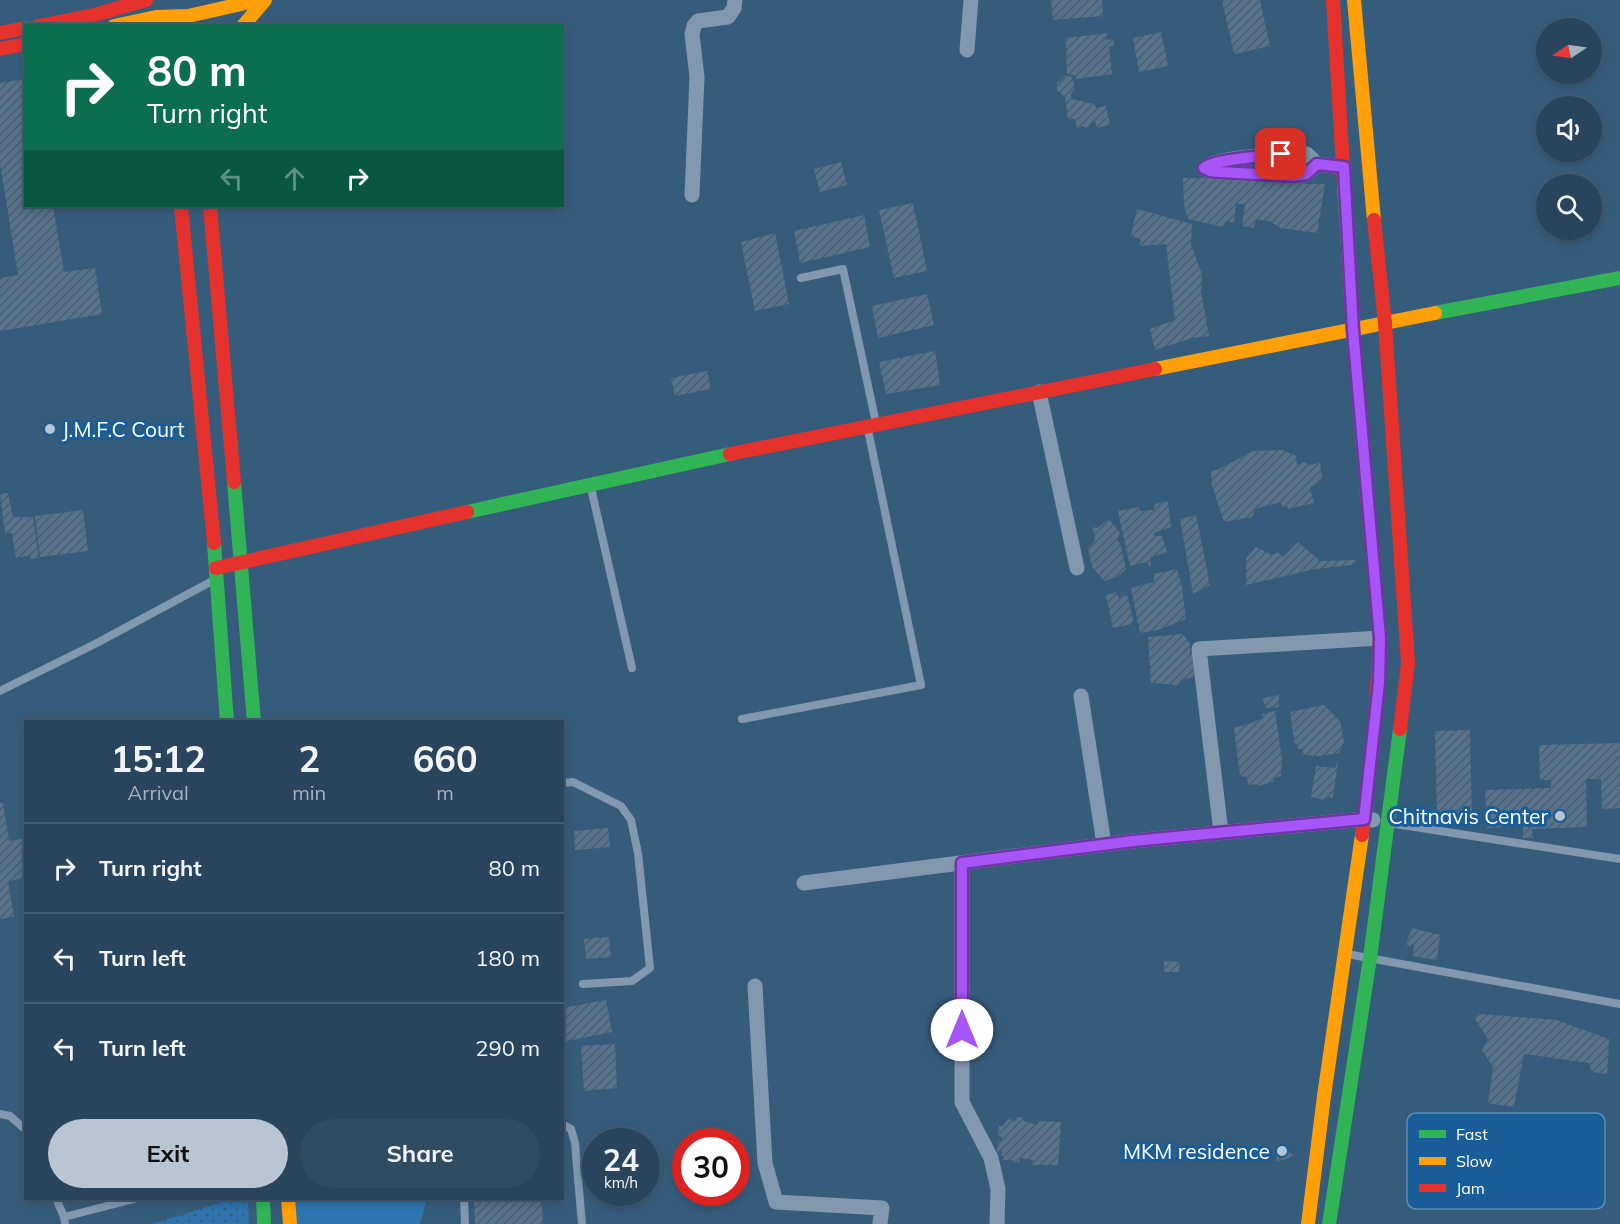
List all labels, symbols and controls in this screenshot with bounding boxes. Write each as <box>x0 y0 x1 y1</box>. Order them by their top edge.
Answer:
north arrow <box>1536 18 1602 84</box>
map controls <box>1536 18 1602 240</box>
text: 80 m <box>147 44 247 97</box>
icon: right <box>48 48 126 126</box>
text: Turn right <box>147 96 267 130</box>
button: sound <box>1536 96 1602 162</box>
pin <box>1255 128 1306 179</box>
icon: arrive <box>1264 137 1297 170</box>
icon: left <box>215 162 248 195</box>
icon: ahead <box>278 162 311 195</box>
icon: right <box>341 162 374 195</box>
button: search <box>1536 174 1602 240</box>
place label: J.M.F.C Court <box>62 416 185 442</box>
marker: J.M.F.C Court <box>43 422 57 436</box>
text: 15:12 <box>110 736 206 781</box>
text: 2 <box>298 736 320 781</box>
text: 660 <box>413 736 478 781</box>
text: Arrival <box>128 780 189 805</box>
text: min <box>292 780 326 805</box>
text: m <box>436 780 454 805</box>
place label: Chitnavis Center <box>1388 803 1548 829</box>
marker: Chitnavis Center <box>1553 809 1567 823</box>
icon: right <box>48 852 81 885</box>
text: Turn right <box>99 854 202 882</box>
text: 80 m <box>489 854 540 882</box>
icon: left <box>48 942 81 975</box>
text: Turn left <box>99 944 186 972</box>
text: 180 m <box>475 944 540 972</box>
position arrow <box>930 998 994 1062</box>
icon: left <box>48 1032 81 1065</box>
text: Turn left <box>99 1034 186 1062</box>
text: 290 m <box>475 1034 540 1062</box>
legend <box>1407 1113 1605 1209</box>
button: Exit <box>48 1119 288 1188</box>
button: Share <box>300 1119 540 1188</box>
text: Fast <box>1456 1124 1488 1144</box>
speed limit sign: 30 <box>672 1128 750 1206</box>
place label: MKM residence <box>1123 1138 1270 1164</box>
text: 24 <box>603 1141 639 1179</box>
marker: MKM residence <box>1275 1144 1289 1158</box>
text: Slow <box>1456 1151 1493 1171</box>
text: km/h <box>604 1173 638 1192</box>
text: Jam <box>1456 1178 1485 1198</box>

